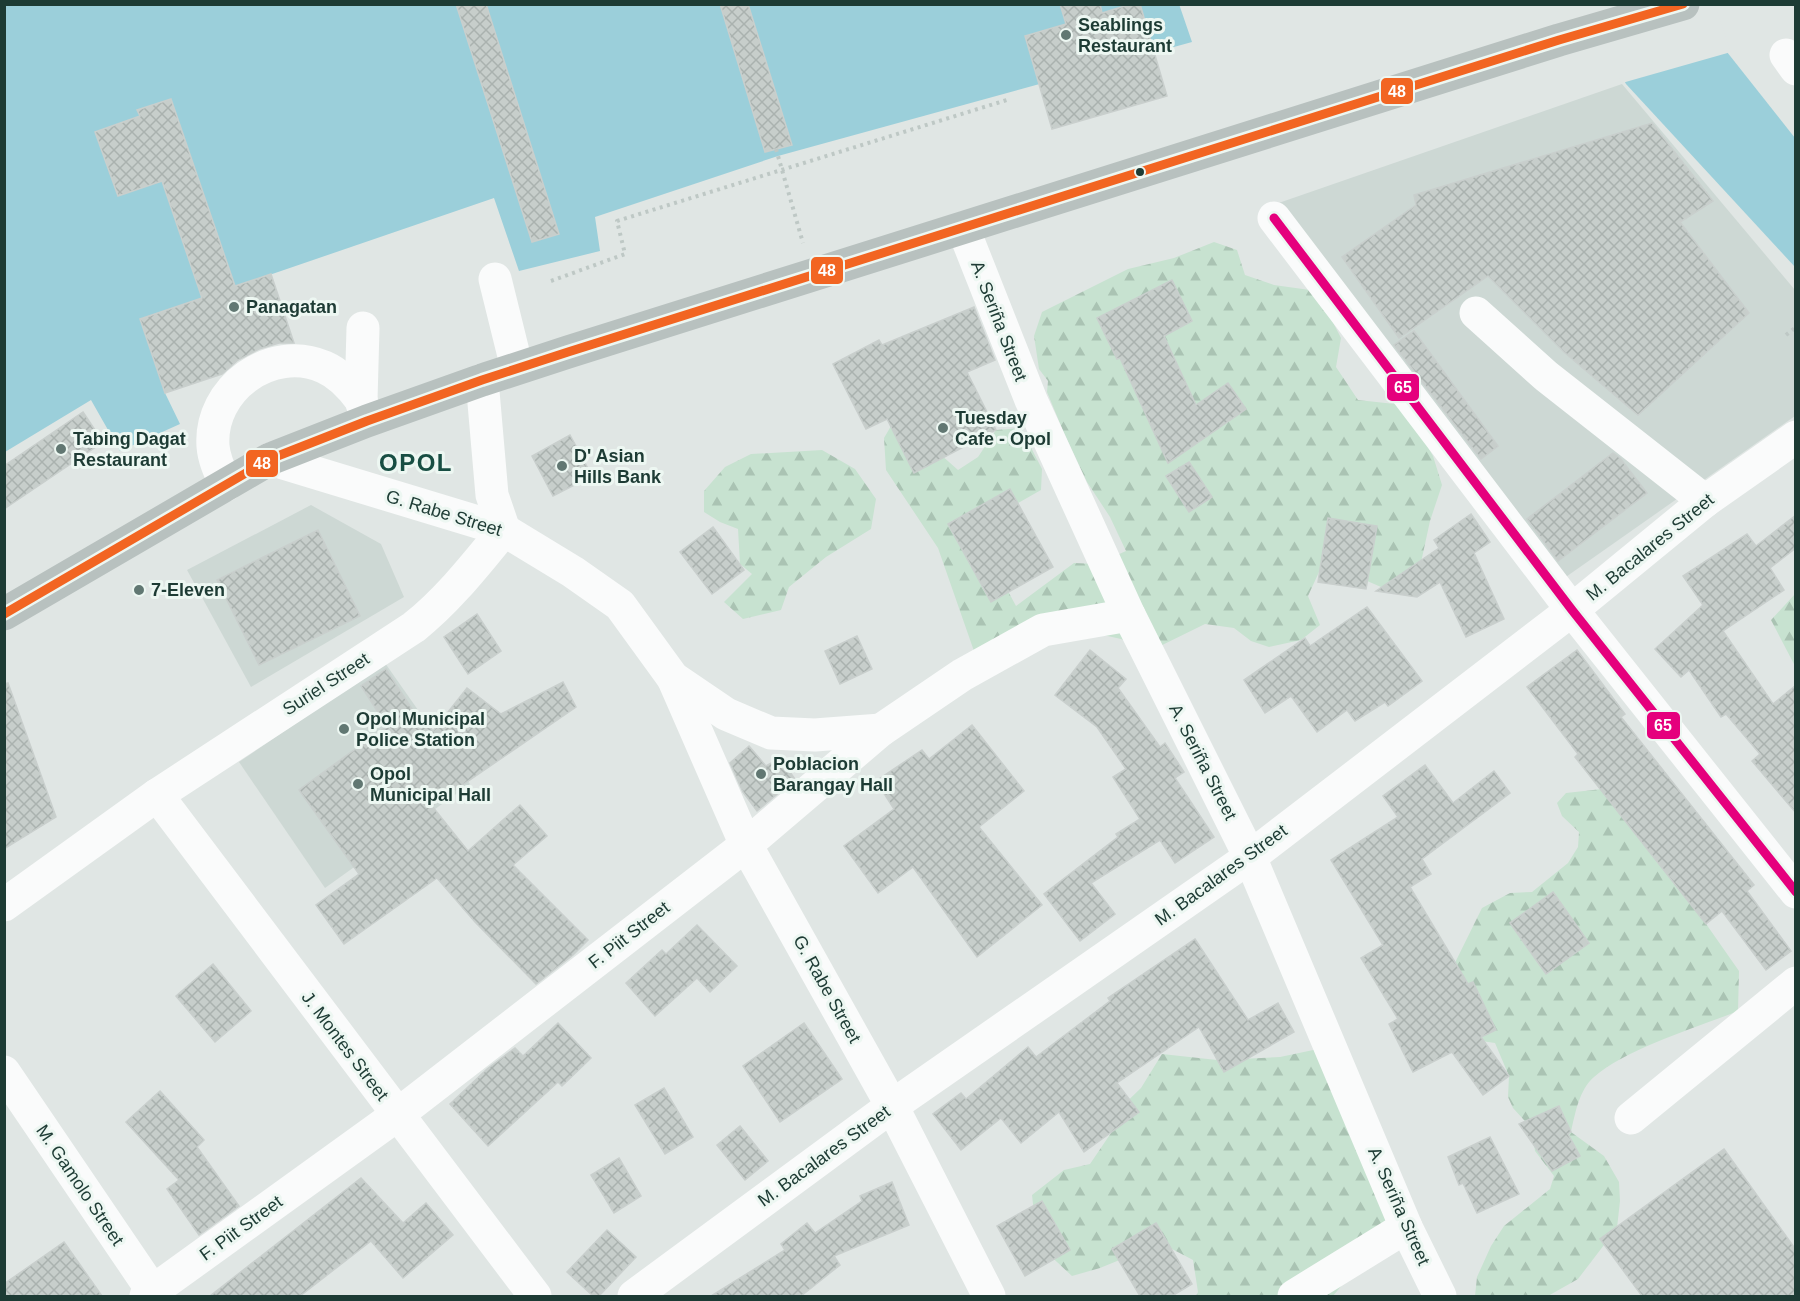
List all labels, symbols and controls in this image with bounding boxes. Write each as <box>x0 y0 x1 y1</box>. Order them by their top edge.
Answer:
place label: Seablings Restaurant <box>1078 15 1172 56</box>
marker: Seablings Restaurant <box>1059 28 1073 42</box>
line badge: 48 <box>1380 77 1414 105</box>
text: 48 <box>1388 83 1406 100</box>
unlabelled marker <box>1134 166 1146 178</box>
line badge: 48 <box>810 256 844 285</box>
street label: A. Seriña Street <box>967 258 1031 384</box>
text: 48 <box>818 262 836 279</box>
place label: Panagatan <box>246 297 337 317</box>
marker: Panagatan <box>227 300 241 314</box>
line badge: 65 <box>1386 373 1420 402</box>
text: 65 <box>1394 379 1412 396</box>
place label: Tuesday Cafe - Opol <box>955 408 1051 449</box>
marker: Tuesday Cafe - Opol <box>936 421 950 435</box>
place label: Tabing Dagat Restaurant <box>73 429 186 470</box>
marker: Tabing Dagat Restaurant <box>54 442 68 456</box>
place label: D' Asian Hills Bank <box>574 446 662 487</box>
line badge: 48 <box>245 449 279 478</box>
district label: OPOL <box>379 449 453 476</box>
text: 48 <box>253 455 271 472</box>
marker: D' Asian Hills Bank <box>555 459 569 473</box>
street label: G. Rabe Street <box>384 486 504 540</box>
street label: M. Bacalares Street <box>1582 489 1718 605</box>
place label: 7-Eleven <box>151 580 225 600</box>
marker: 7-Eleven <box>132 583 146 597</box>
street label: Suriel Street <box>279 649 373 719</box>
street label: A. Seriña Street <box>1165 701 1241 823</box>
place label: Opol Municipal Police Station <box>356 709 485 750</box>
line badge: 65 <box>1646 711 1681 740</box>
text: 65 <box>1654 717 1672 734</box>
marker: Opol Municipal Police Station <box>337 722 351 736</box>
place label: Poblacion Barangay Hall <box>773 754 893 795</box>
place label: Opol Municipal Hall <box>370 764 491 805</box>
marker: Poblacion Barangay Hall <box>754 767 768 781</box>
marker: Opol Municipal Hall <box>351 777 365 791</box>
street label: M. Bacalares Street <box>1151 820 1291 930</box>
street label: F. Piit Street <box>585 897 673 973</box>
street label: G. Rabe Street <box>789 932 865 1046</box>
street label: J. Montes Street <box>298 988 392 1104</box>
street label: M. Bacalares Street <box>754 1101 894 1211</box>
street label: M. Gamolo Street <box>32 1121 128 1249</box>
street label: A. Seriña Street <box>1364 1144 1434 1268</box>
street label: F. Piit Street <box>196 1191 286 1265</box>

